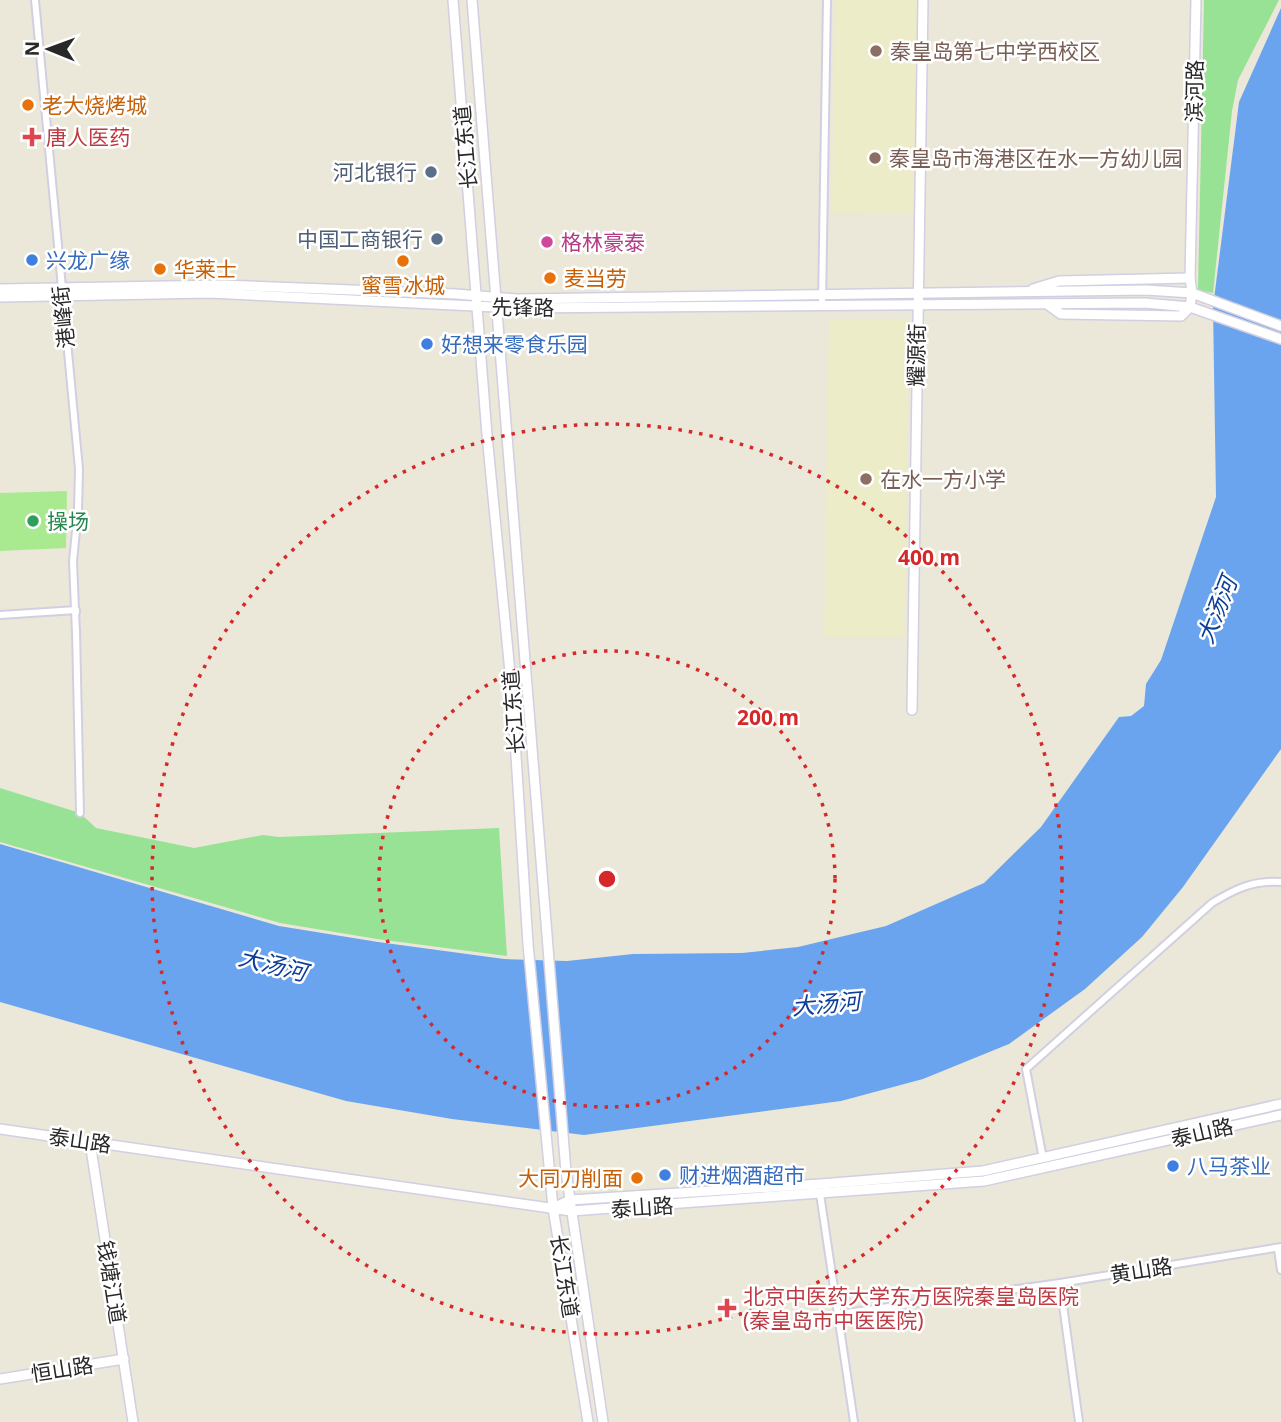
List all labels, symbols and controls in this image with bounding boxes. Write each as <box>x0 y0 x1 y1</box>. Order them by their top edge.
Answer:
north arrow <box>14 14 84 84</box>
place label: 秦皇岛第七中学西校区 <box>890 37 1100 65</box>
text: N <box>19 41 45 57</box>
marker: 秦皇岛第七中学西校区 <box>868 43 884 59</box>
street label: 滨河路 <box>1179 59 1209 123</box>
place label: 老大烧烤城 <box>42 91 147 119</box>
marker: 老大烧烤城 <box>20 97 36 113</box>
street label: 长江东道 <box>447 104 483 190</box>
place label: 唐人医药 <box>46 123 130 151</box>
marker: 唐人医药 <box>24 129 40 145</box>
place label: 秦皇岛市海港区在水一方幼儿园 <box>889 144 1183 172</box>
marker: 秦皇岛市海港区在水一方幼儿园 <box>867 150 883 166</box>
place label: 河北银行 <box>333 158 417 186</box>
marker: 河北银行 <box>423 164 439 180</box>
place label: 中国工商银行 <box>297 225 423 253</box>
place label: 格林豪泰 <box>561 228 645 256</box>
marker: 中国工商银行 <box>429 231 445 247</box>
marker: 格林豪泰 <box>539 234 555 250</box>
place label: 兴龙广缘 <box>46 246 130 274</box>
marker: 兴龙广缘 <box>24 252 40 268</box>
marker: 蜜雪冰城 <box>395 253 411 269</box>
place label: 华莱士 <box>174 255 237 283</box>
marker: 华莱士 <box>152 261 168 277</box>
place label: 麦当劳 <box>564 264 627 292</box>
marker: 麦当劳 <box>542 270 558 286</box>
place label: 蜜雪冰城 <box>361 271 445 299</box>
street label: 港峰街 <box>46 284 80 350</box>
street label: 先锋路 <box>491 292 555 322</box>
street label: 耀源街 <box>901 323 931 387</box>
place label: 好想来零食乐园 <box>441 330 588 358</box>
marker: 好想来零食乐园 <box>419 336 435 352</box>
place label: 在水一方小学 <box>880 465 1006 493</box>
marker: 在水一方小学 <box>858 471 874 487</box>
place label: 操场 <box>47 507 89 535</box>
marker: 操场 <box>25 513 41 529</box>
text: 400 m <box>898 543 960 571</box>
water label: 大汤河 <box>1188 568 1245 648</box>
street label: 长江东道 <box>496 669 530 755</box>
text: 200 m <box>737 703 799 731</box>
centre of rings <box>595 867 619 891</box>
water label: 大汤河 <box>236 940 314 989</box>
water label: 大汤河 <box>790 984 866 1022</box>
street label: 泰山路 <box>1168 1111 1236 1153</box>
street label: 泰山路 <box>47 1122 113 1158</box>
place label: 八马茶业 <box>1187 1152 1271 1180</box>
marker: 八马茶业 <box>1165 1158 1181 1174</box>
place label: 财进烟酒超市 <box>679 1161 805 1189</box>
place label: 大同刀削面 <box>518 1164 623 1192</box>
marker: 财进烟酒超市 <box>657 1167 673 1183</box>
marker: 大同刀削面 <box>629 1170 645 1186</box>
street label: 泰山路 <box>610 1191 674 1223</box>
street label: 长江东道 <box>545 1232 585 1320</box>
street label: 钱塘江道 <box>92 1238 132 1326</box>
street label: 黄山路 <box>1108 1251 1174 1289</box>
place label: 北京中医药大学东方医院秦皇岛医院 (秦皇岛市中医医院) <box>743 1282 1079 1334</box>
marker: 北京中医药大学东方医院秦皇岛医院 (秦皇岛市中医医院) <box>717 1298 737 1318</box>
street label: 恒山路 <box>29 1350 95 1388</box>

